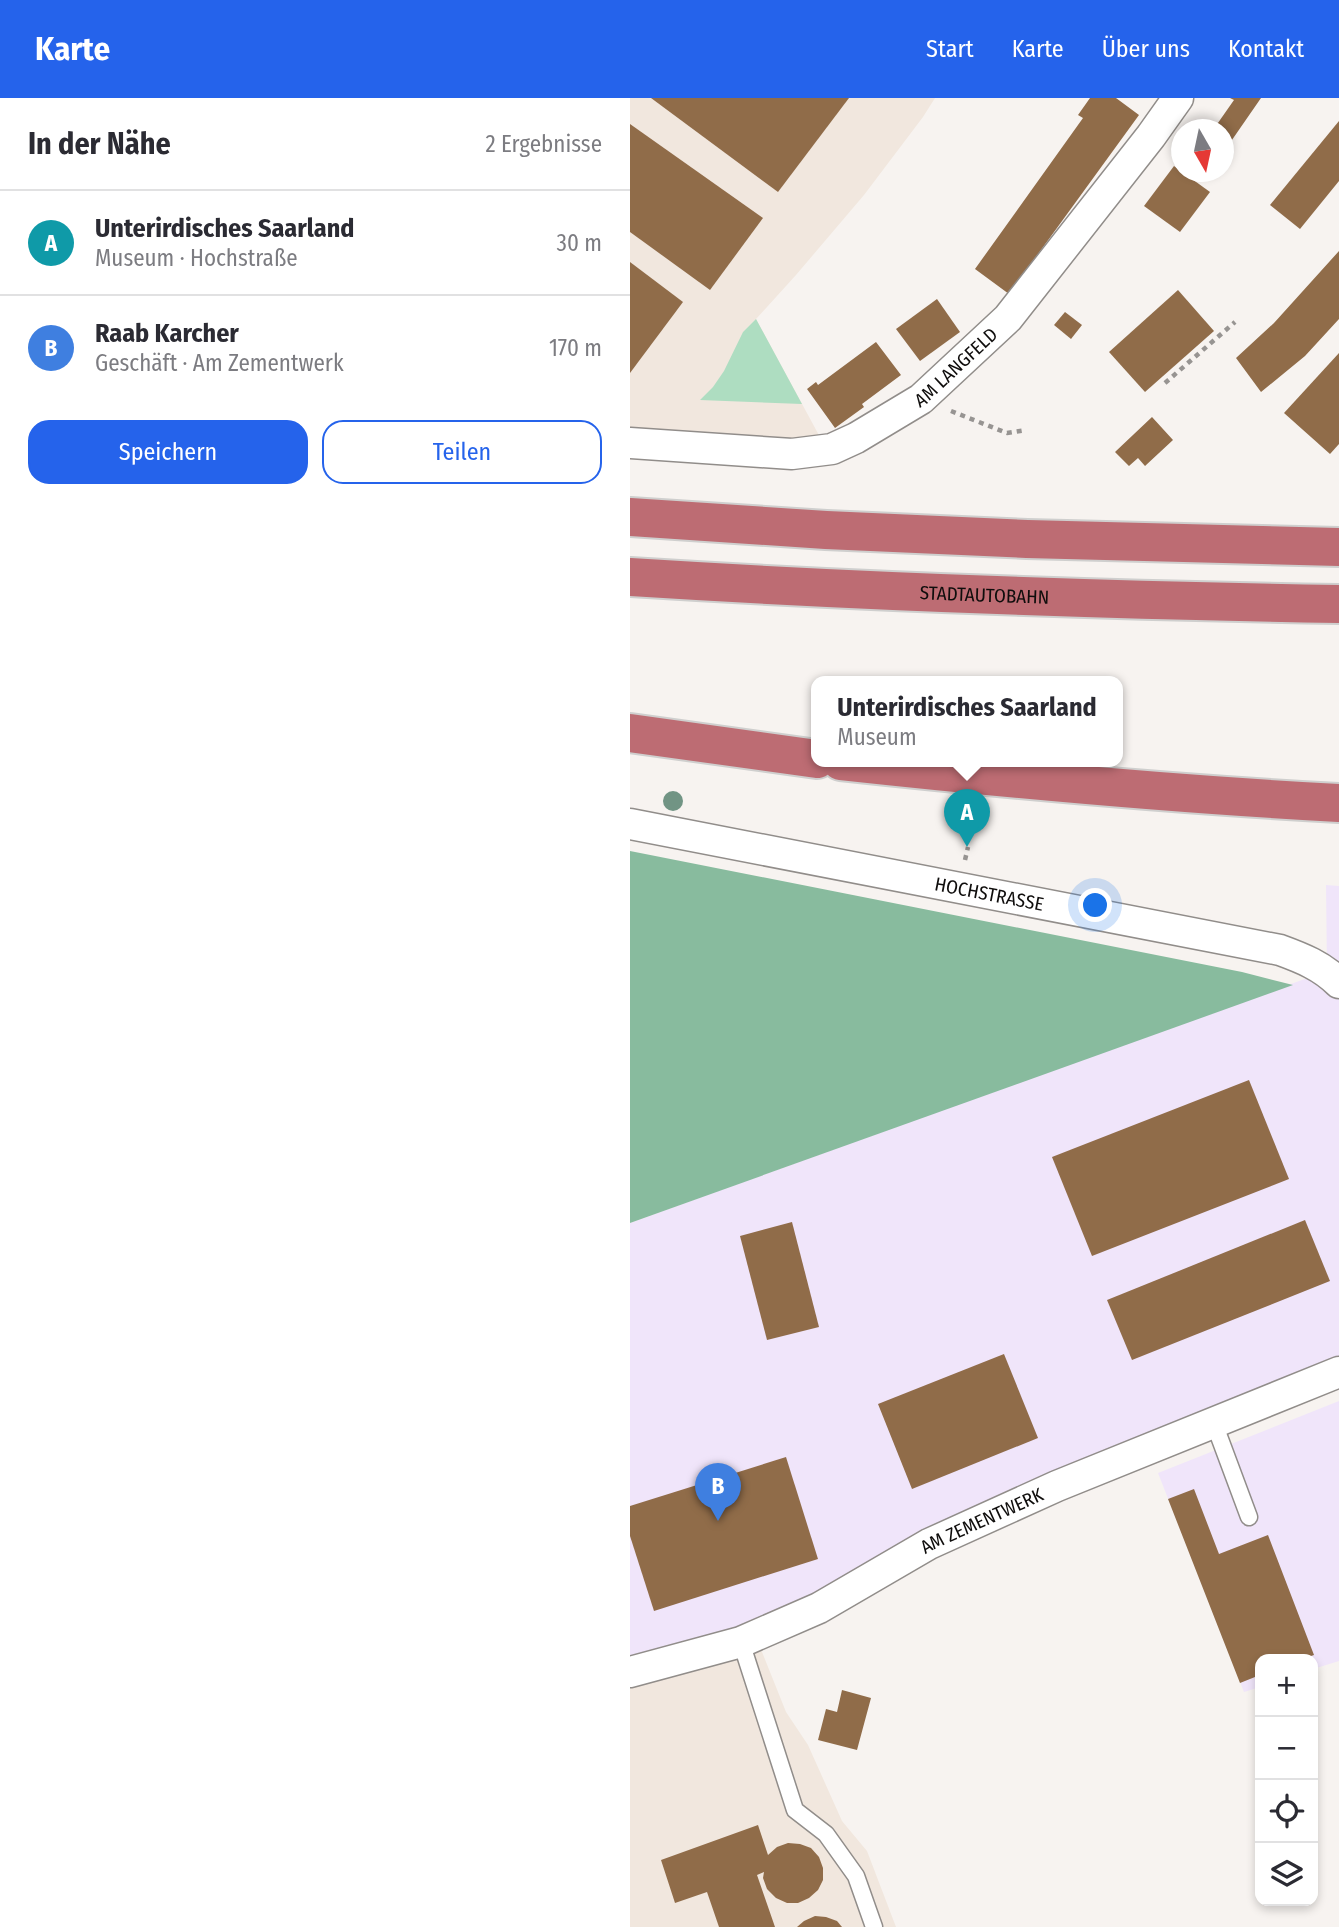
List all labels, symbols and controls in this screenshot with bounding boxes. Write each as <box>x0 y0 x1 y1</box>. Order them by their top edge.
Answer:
text: Karte <box>35 29 110 69</box>
text: Start <box>926 35 974 63</box>
text: Karte <box>1012 35 1064 63</box>
text: Über uns <box>1102 35 1190 63</box>
text: Kontakt <box>1228 35 1304 63</box>
north arrow <box>1171 119 1234 182</box>
text: In der Nähe <box>28 126 171 162</box>
text: 2 Ergebnisse <box>485 130 602 158</box>
text: Unterirdisches Saarland <box>95 213 354 244</box>
text: A <box>45 229 57 257</box>
text: 30 m <box>557 229 602 257</box>
text: Museum · Hochstraße <box>95 244 298 272</box>
text: Raab Karcher <box>95 318 239 349</box>
street label: AM LANGFELD <box>910 323 1002 412</box>
text: B <box>45 334 57 362</box>
text: 170 m <box>549 334 602 362</box>
text: Geschäft · Am Zementwerk <box>95 349 344 377</box>
button: Speichern <box>28 420 308 484</box>
button: Teilen <box>322 420 602 484</box>
street label: STADTAUTOBAHN <box>919 581 1050 608</box>
popup <box>811 676 1123 767</box>
text: Unterirdisches Saarland <box>837 692 1097 723</box>
text: Museum <box>837 723 917 751</box>
pin: A <box>944 789 990 847</box>
street label: HOCHSTRASSE <box>933 872 1046 915</box>
your location <box>1078 888 1112 922</box>
pin: B <box>695 1463 741 1521</box>
street label: AM ZEMENTWERK <box>916 1482 1047 1558</box>
map controls <box>1255 1654 1318 1906</box>
button: + <box>1255 1654 1318 1717</box>
button: − <box>1255 1717 1318 1780</box>
button: locate <box>1255 1780 1318 1843</box>
button: layers <box>1255 1843 1318 1906</box>

